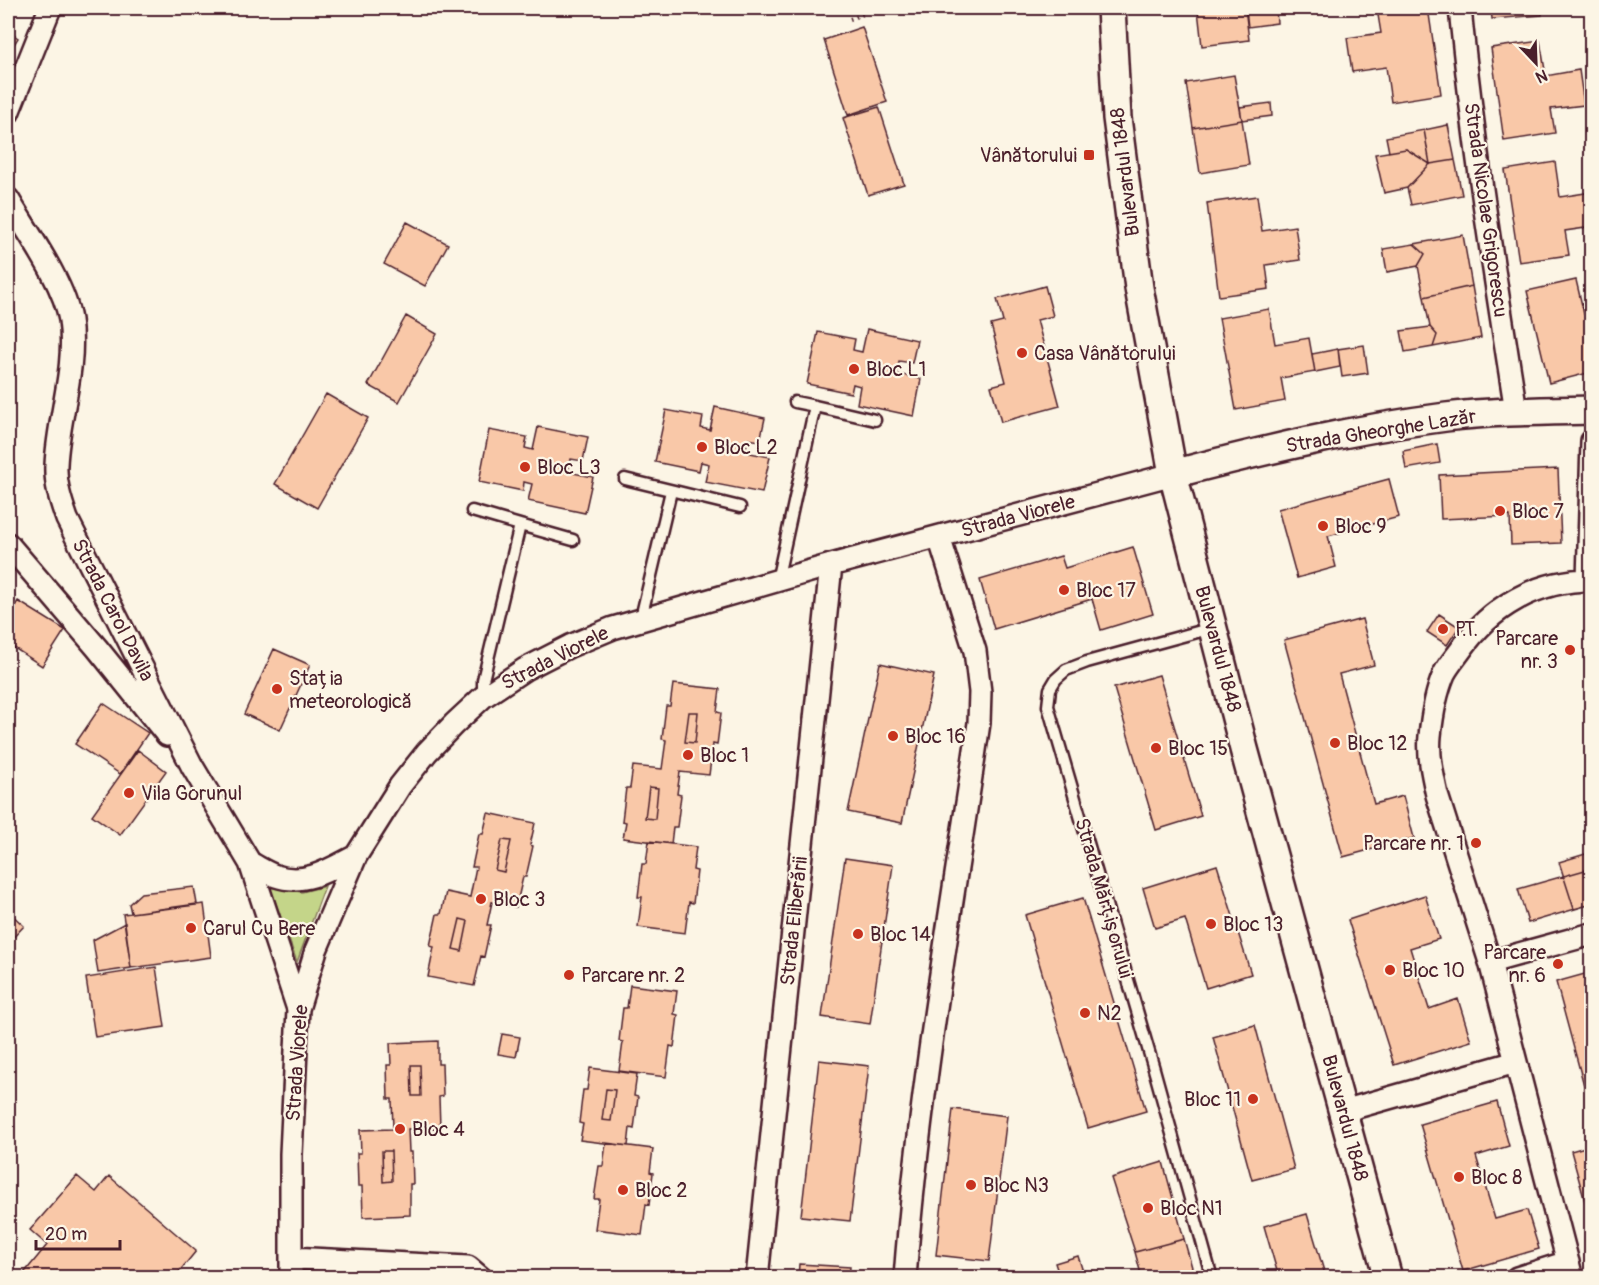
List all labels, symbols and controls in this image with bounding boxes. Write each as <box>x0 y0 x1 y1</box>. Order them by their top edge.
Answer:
north arrow <box>1506 33 1566 93</box>
text: N <box>1532 65 1550 87</box>
street label: Strada Nicolae Grigorescu <box>1459 101 1513 319</box>
street label: Bulevardul 1848 <box>1105 106 1145 238</box>
place label: Vânătorului <box>980 143 1077 168</box>
marker: Vânătorului <box>1082 148 1096 162</box>
place label: Casa Vânătorului <box>1034 341 1176 366</box>
marker: Casa Vânătorului <box>1015 346 1029 360</box>
place label: Bloc L1 <box>866 357 926 382</box>
marker: Bloc L1 <box>847 362 861 376</box>
street label: Strada Gheorghe Lazăr <box>1284 404 1478 458</box>
place label: Bloc L2 <box>714 435 778 460</box>
marker: Bloc L2 <box>695 440 709 454</box>
place label: Bloc L3 <box>537 455 601 480</box>
marker: Bloc L3 <box>518 460 532 474</box>
street label: Strada Viorele <box>958 489 1078 543</box>
place label: Bloc 7 <box>1512 499 1564 524</box>
marker: Bloc 7 <box>1493 504 1507 518</box>
place label: Bloc 9 <box>1335 514 1387 539</box>
marker: Bloc 9 <box>1316 519 1330 533</box>
street label: Strada Carol Davila <box>66 535 160 685</box>
place label: Bloc 17 <box>1076 578 1136 603</box>
marker: Bloc 17 <box>1057 583 1071 597</box>
street label: Bulevardul 1848 <box>1189 583 1247 715</box>
place label: P.T. <box>1455 617 1478 642</box>
street label: Strada Viorele <box>497 620 613 696</box>
marker: P.T. <box>1436 622 1450 636</box>
place label: Parcare nr. 3 <box>1495 626 1558 674</box>
marker: Parcare nr. 3 <box>1563 643 1577 657</box>
place label: Stația meteorologică <box>289 666 412 714</box>
marker: Stația meteorologică <box>270 682 284 696</box>
place label: Bloc 16 <box>905 724 966 749</box>
marker: Bloc 16 <box>886 729 900 743</box>
place label: Bloc 12 <box>1347 731 1407 756</box>
place label: Bloc 15 <box>1168 736 1228 761</box>
marker: Bloc 12 <box>1328 736 1342 750</box>
marker: Bloc 15 <box>1149 741 1163 755</box>
place label: Bloc 1 <box>700 743 749 768</box>
marker: Bloc 1 <box>681 748 695 762</box>
place label: Vila Gorunul <box>141 781 242 806</box>
marker: Vila Gorunul <box>122 786 136 800</box>
street label: Strada Mărțișorului <box>1069 815 1139 981</box>
place label: Parcare nr. 1 <box>1363 831 1464 856</box>
marker: Parcare nr. 1 <box>1469 836 1483 850</box>
street label: Strada Eliberării <box>775 855 813 987</box>
place label: Bloc 3 <box>493 887 545 912</box>
marker: Bloc 3 <box>474 892 488 906</box>
place label: Bloc 13 <box>1223 912 1283 937</box>
place label: Carul Cu Bere <box>203 916 316 941</box>
marker: Bloc 13 <box>1204 917 1218 931</box>
marker: Carul Cu Bere <box>184 921 198 935</box>
place label: Bloc 14 <box>870 922 931 947</box>
marker: Bloc 14 <box>851 927 865 941</box>
place label: Parcare nr. 6 <box>1483 940 1546 988</box>
marker: Parcare nr. 6 <box>1551 957 1565 971</box>
place label: Bloc 10 <box>1402 958 1465 983</box>
place label: Parcare nr. 2 <box>581 963 685 988</box>
marker: Bloc 10 <box>1383 963 1397 977</box>
marker: Parcare nr. 2 <box>562 968 576 982</box>
place label: N2 <box>1097 1001 1122 1026</box>
street label: Strada Viorele <box>280 1004 314 1122</box>
marker: N2 <box>1078 1006 1092 1020</box>
street label: Bulevardul 1848 <box>1316 1052 1374 1184</box>
place label: Bloc 11 <box>1184 1087 1241 1112</box>
marker: Bloc 11 <box>1246 1092 1260 1106</box>
place label: Bloc 4 <box>412 1117 465 1142</box>
marker: Bloc 4 <box>393 1122 407 1136</box>
place label: Bloc 8 <box>1471 1165 1522 1190</box>
marker: Bloc 8 <box>1452 1170 1466 1184</box>
place label: Bloc N3 <box>983 1173 1049 1198</box>
place label: Bloc 2 <box>635 1178 688 1203</box>
marker: Bloc N3 <box>964 1178 978 1192</box>
marker: Bloc 2 <box>616 1183 630 1197</box>
place label: Bloc N1 <box>1160 1196 1223 1221</box>
marker: Bloc N1 <box>1141 1201 1155 1215</box>
scale bar <box>36 1213 120 1251</box>
text: 20 m <box>45 1223 87 1246</box>

